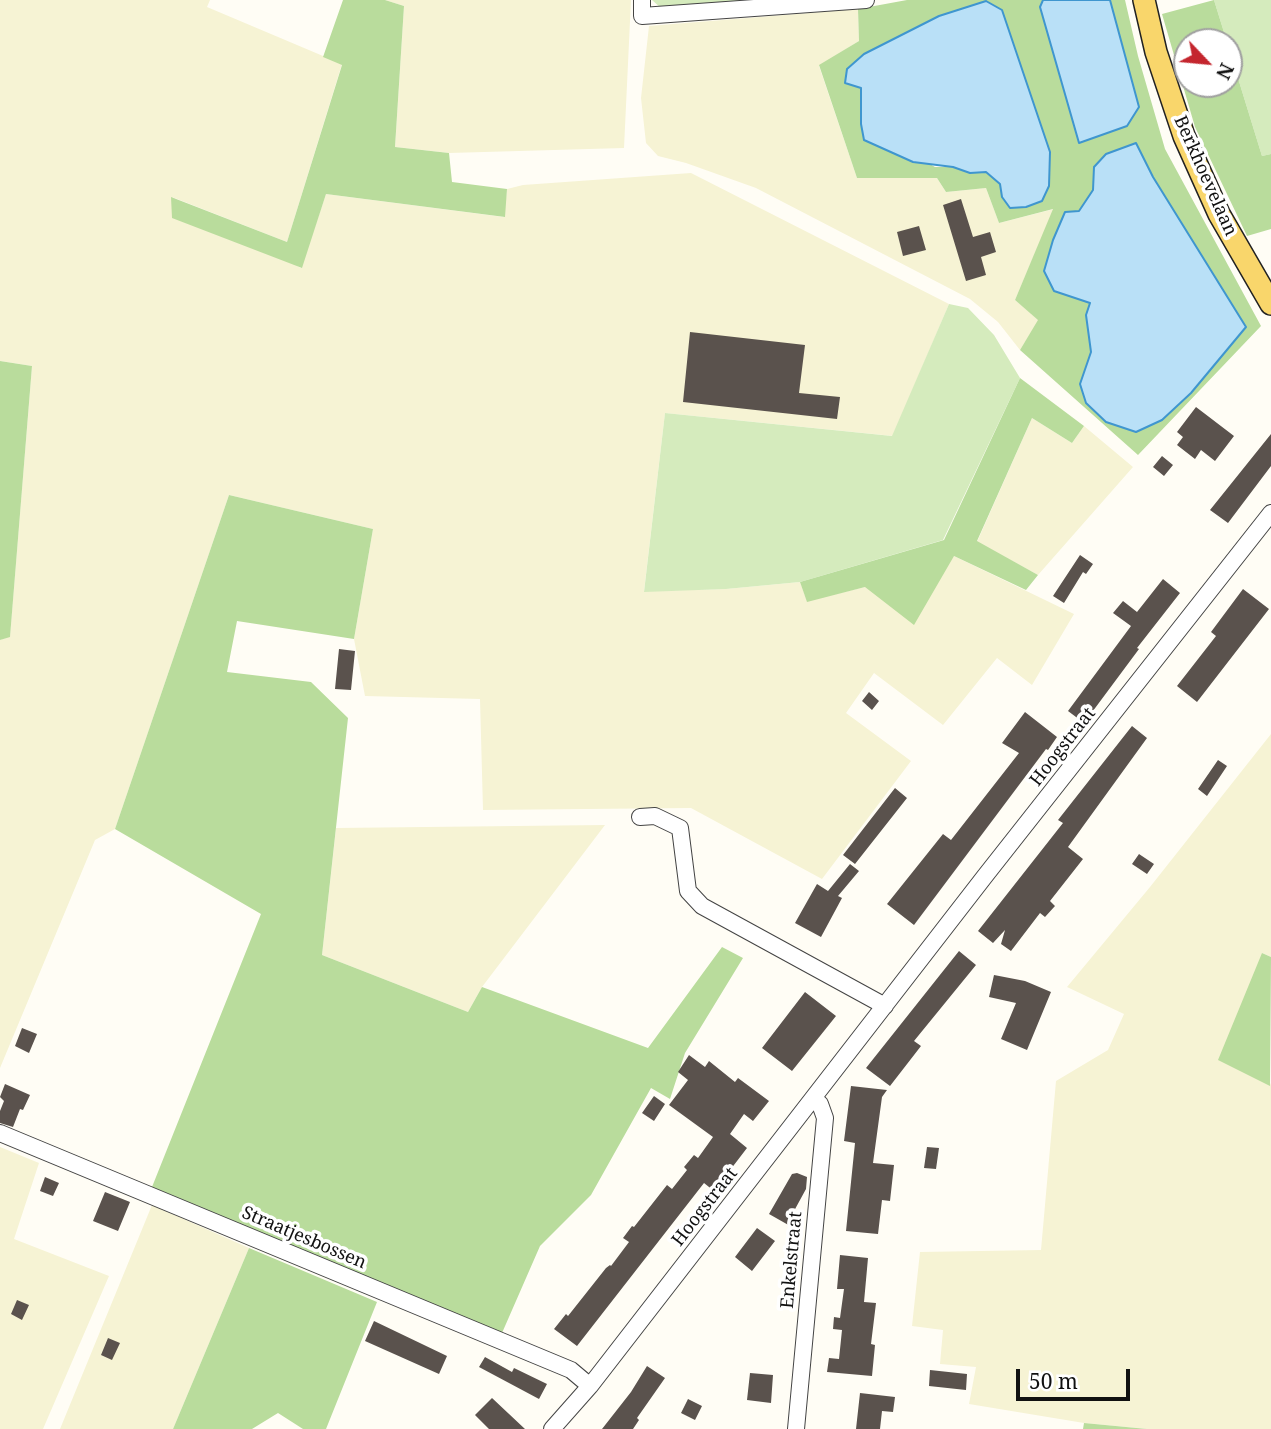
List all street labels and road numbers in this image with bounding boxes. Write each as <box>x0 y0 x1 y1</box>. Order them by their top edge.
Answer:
street label: Berkhoevelaan <box>1169 113 1241 239</box>
street label: Hoogstraat <box>1026 703 1100 791</box>
street label: Hoogstraat <box>668 1163 742 1251</box>
street label: Straatjesbossen <box>239 1202 369 1274</box>
street label: Enkelstraat <box>777 1211 807 1309</box>

